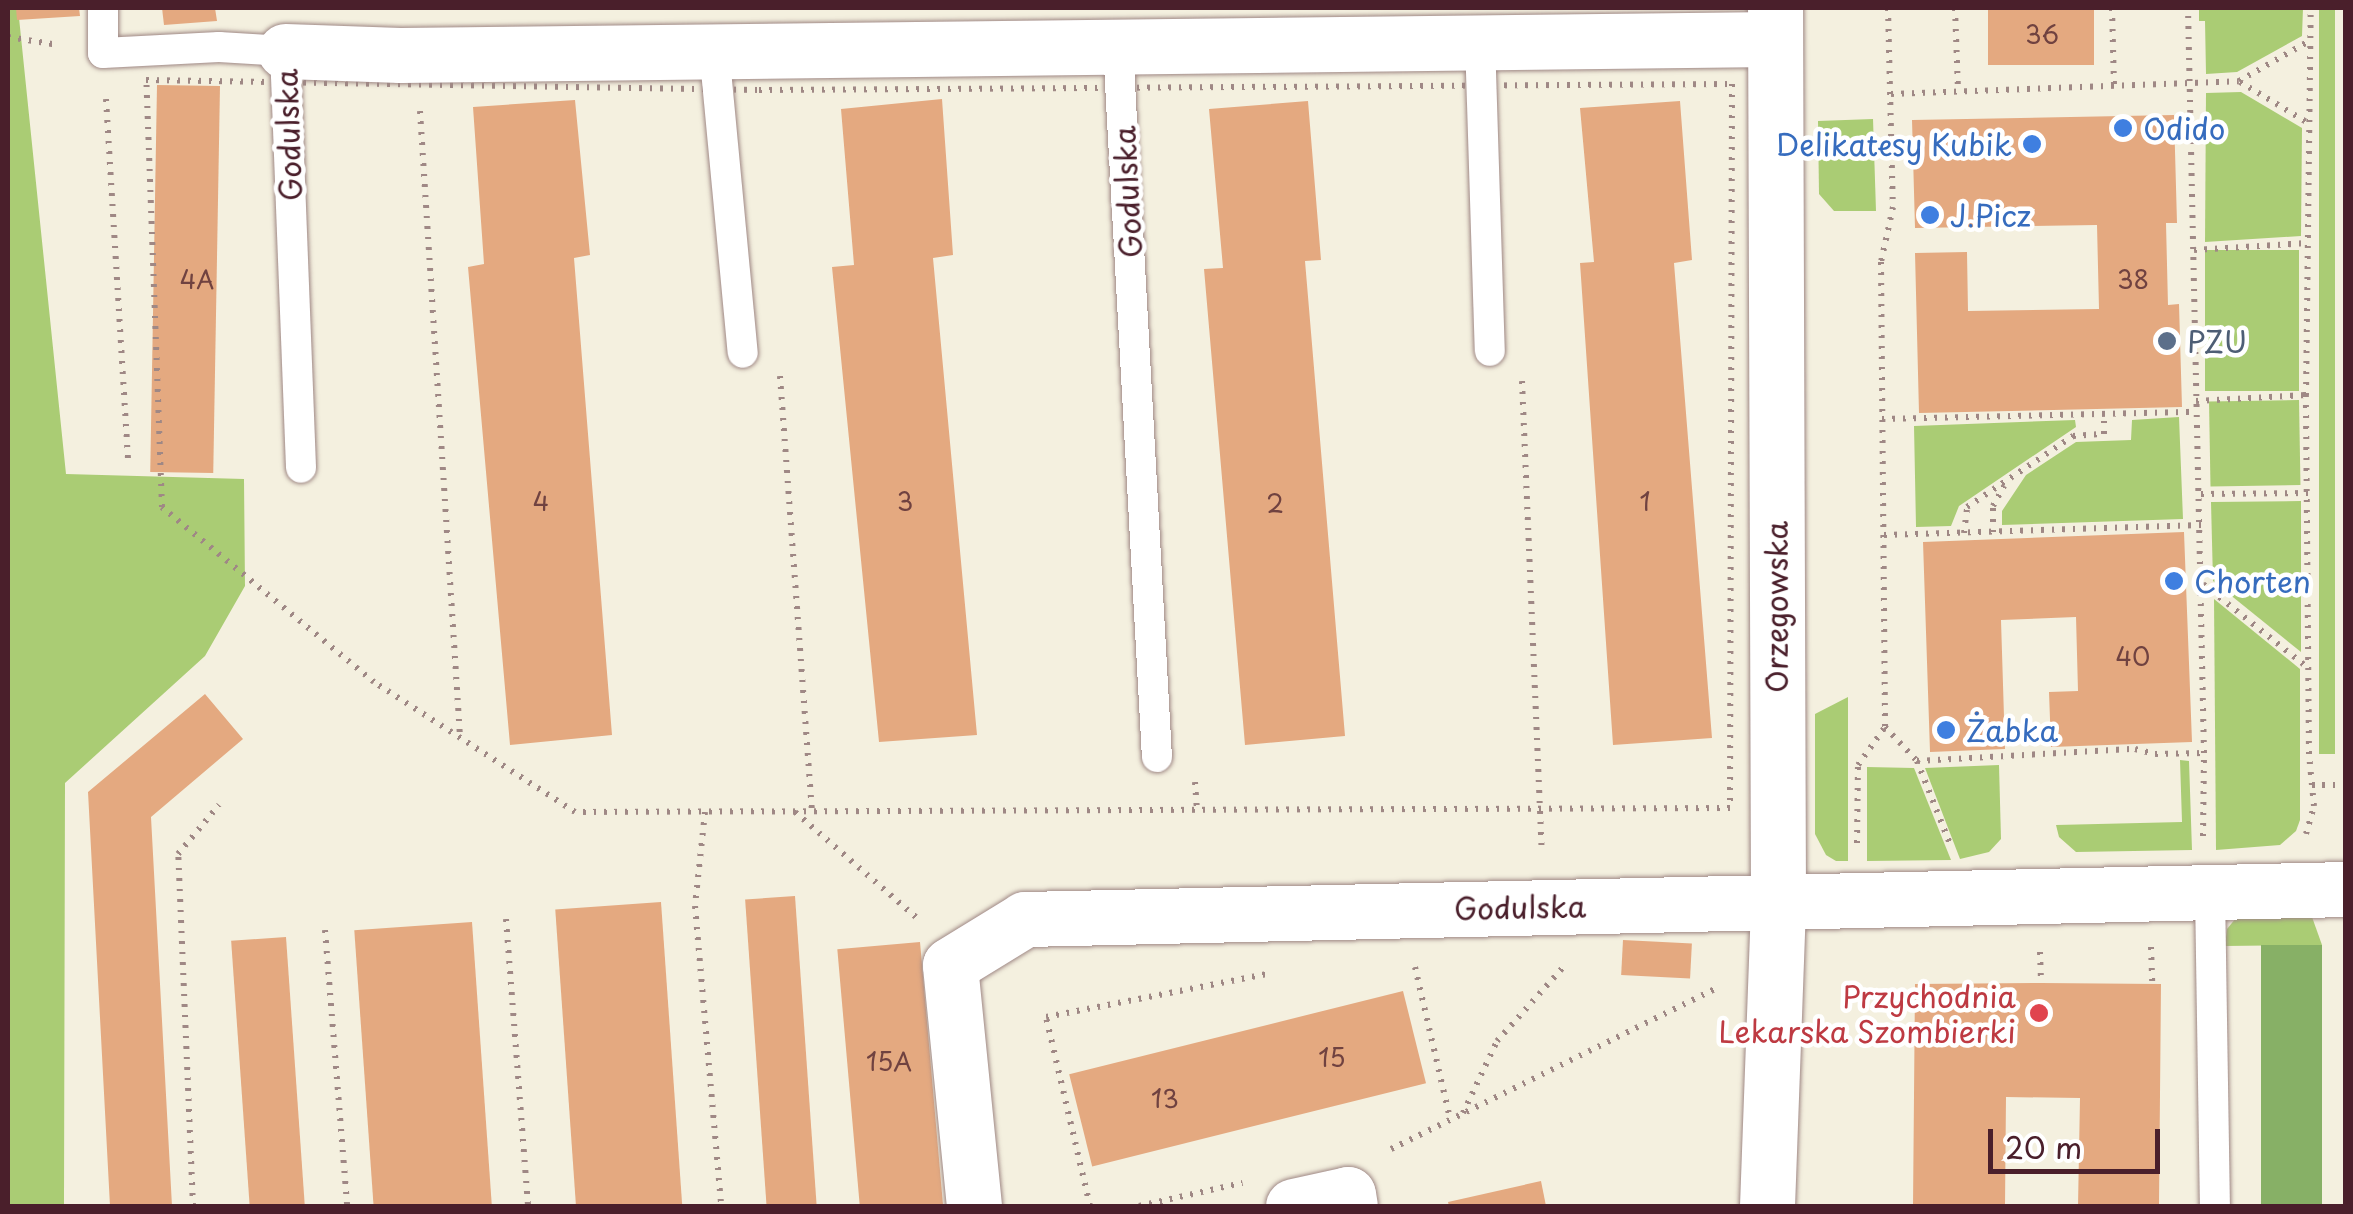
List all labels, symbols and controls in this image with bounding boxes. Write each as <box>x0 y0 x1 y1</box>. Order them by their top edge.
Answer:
house number: 36 <box>2025 19 2059 49</box>
street label: Godulska <box>268 68 308 202</box>
place label: Odido <box>2143 110 2225 146</box>
marker: Odido <box>2112 117 2134 139</box>
street label: Godulska <box>1106 125 1148 259</box>
place label: Delikatesy Kubik <box>1773 126 2012 162</box>
marker: Delikatesy Kubik <box>2021 133 2043 155</box>
place label: J.Picz <box>1950 197 2031 233</box>
marker: J.Picz <box>1919 204 1941 226</box>
house number: 4A <box>180 264 214 294</box>
house number: 38 <box>2117 264 2149 294</box>
place label: PZU <box>2187 323 2247 359</box>
marker: PZU <box>2156 330 2178 352</box>
house number: 4 <box>533 486 549 516</box>
house number: 3 <box>897 486 913 516</box>
house number: 1 <box>1639 486 1651 516</box>
house number: 2 <box>1266 488 1284 518</box>
street label: Orzegowska <box>1758 521 1794 693</box>
place label: Chorten <box>2194 563 2311 599</box>
marker: Chorten <box>2163 570 2185 592</box>
house number: 40 <box>2116 641 2150 671</box>
place label: Żabka <box>1966 712 2058 748</box>
marker: Żabka <box>1935 719 1957 741</box>
street label: Godulska <box>1453 888 1587 926</box>
place label: Przychodnia Lekarska Szombierki <box>1716 978 2016 1048</box>
marker: Przychodnia Lekarska Szombierki <box>2026 1000 2052 1026</box>
house number: 15 <box>1318 1042 1346 1072</box>
house number: 15A <box>866 1046 912 1076</box>
house number: 13 <box>1151 1083 1179 1113</box>
scale bar <box>1993 1109 2166 1171</box>
text: 20 m <box>2005 1124 2082 1169</box>

